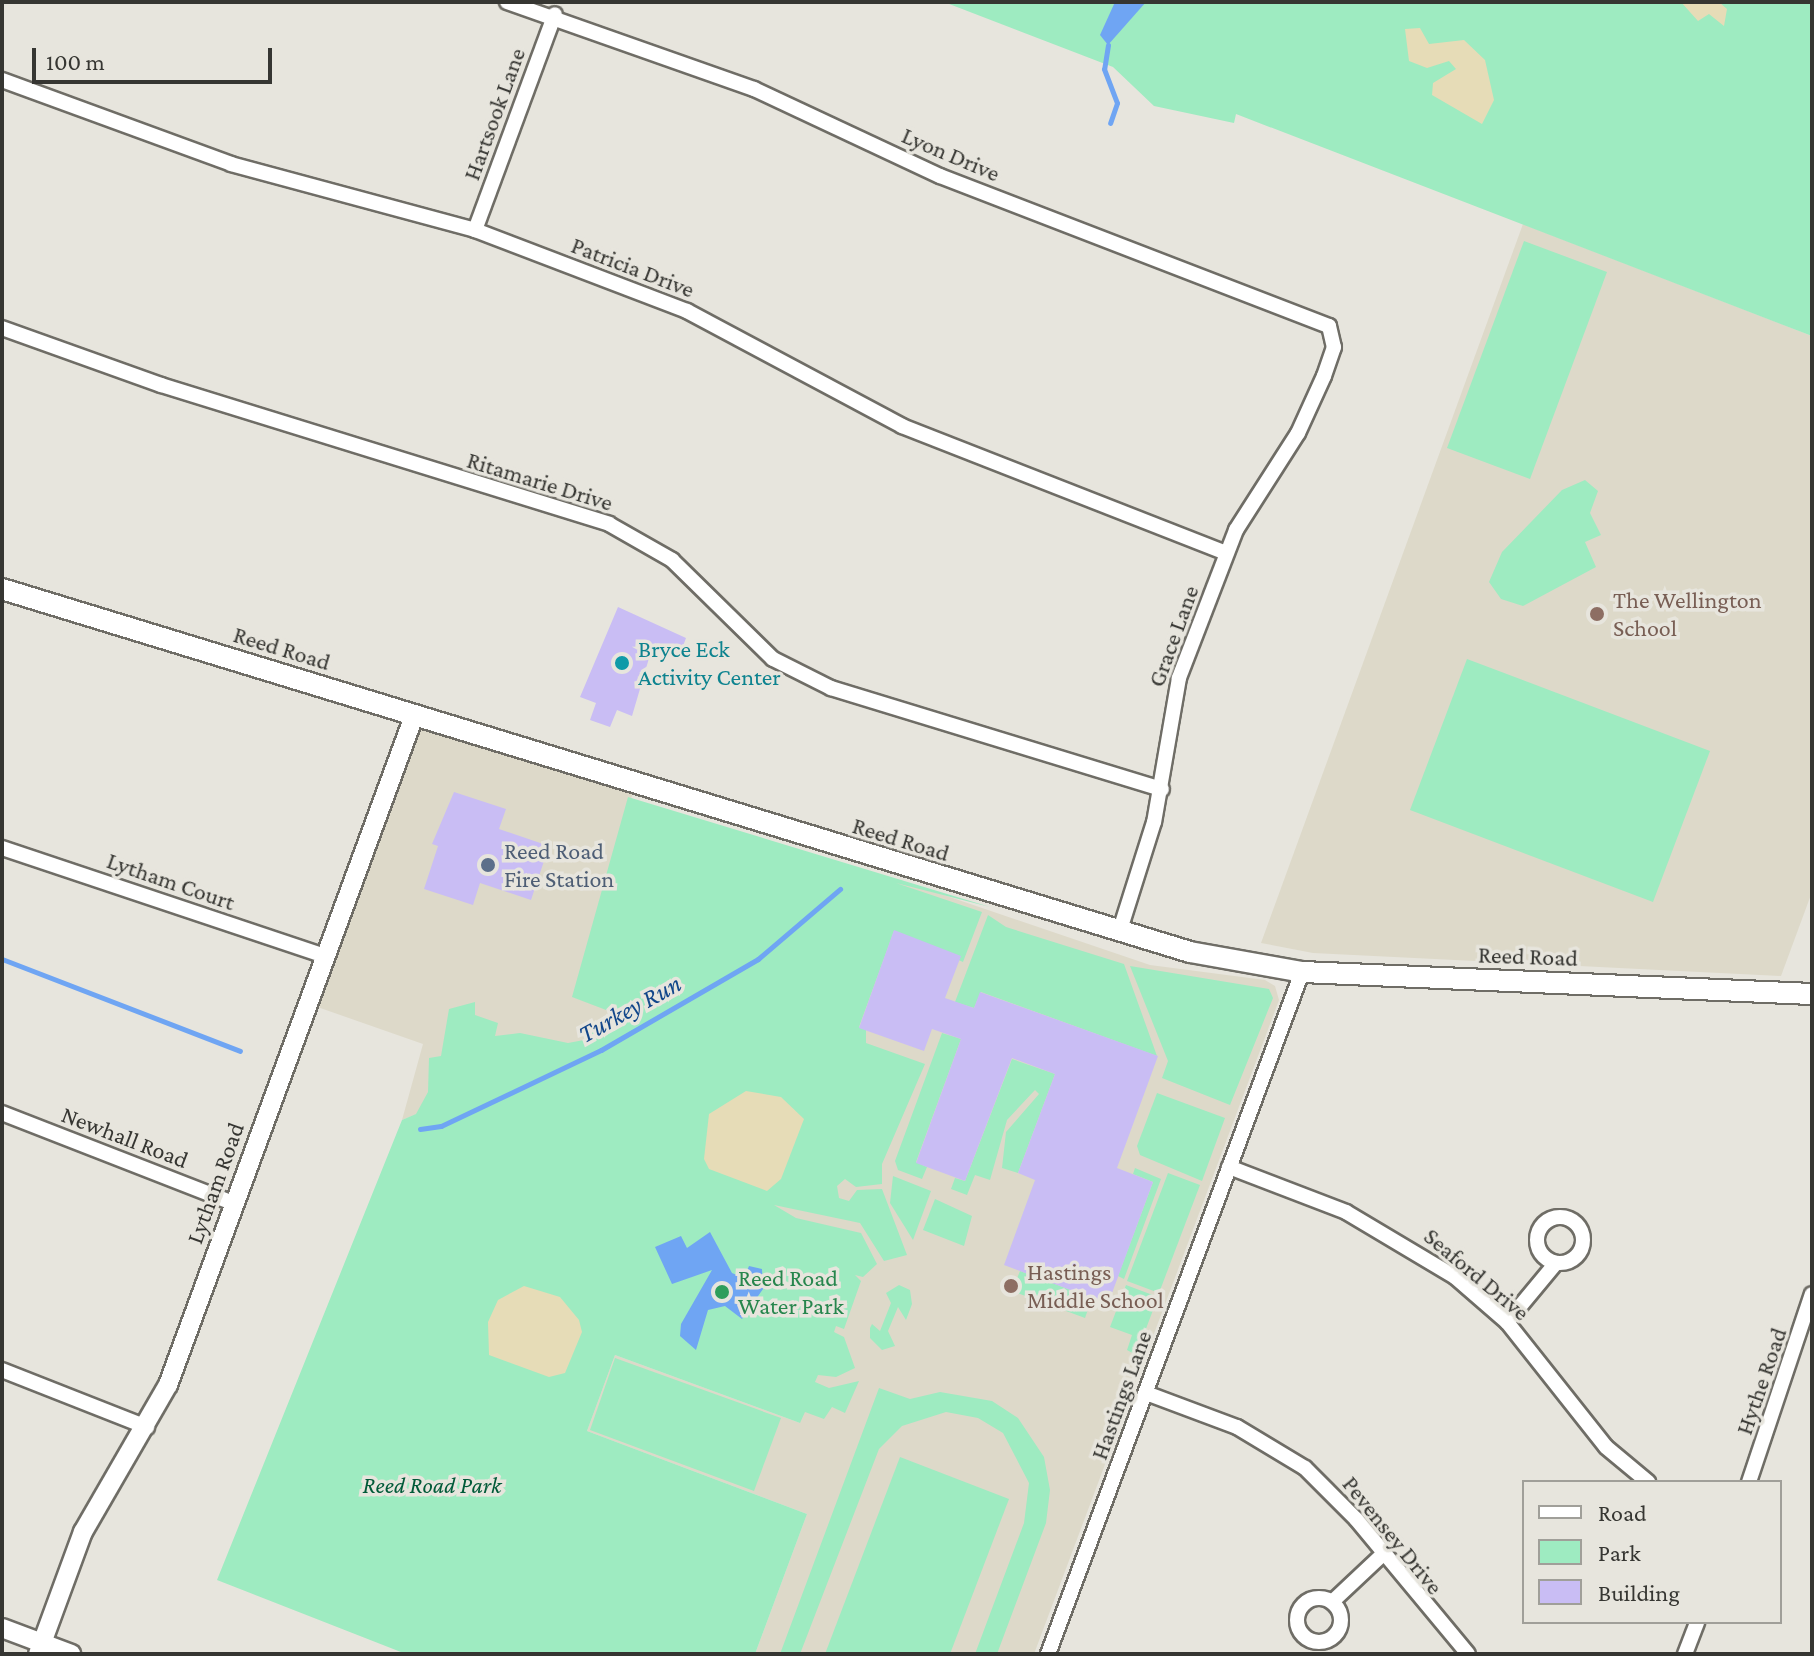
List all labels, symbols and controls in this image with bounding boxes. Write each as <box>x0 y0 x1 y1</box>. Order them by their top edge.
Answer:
scale bar <box>36 32 276 82</box>
street label: Hartsook Lane <box>457 44 531 184</box>
text: 100 m <box>46 48 105 75</box>
street label: Lyon Drive <box>898 120 1004 188</box>
street label: Patricia Drive <box>567 230 699 304</box>
street label: Ritamarie Drive <box>464 445 616 517</box>
street label: Grace Lane <box>1141 581 1205 691</box>
place label: The Wellington School <box>1613 586 1762 642</box>
marker: The Wellington School <box>1588 605 1606 623</box>
street label: Reed Road <box>230 620 334 676</box>
place label: Bryce Eck Activity Center <box>638 635 781 691</box>
marker: Bryce Eck Activity Center <box>613 654 631 672</box>
street label: Reed Road <box>849 811 953 867</box>
place label: Reed Road Fire Station <box>504 837 614 893</box>
street label: Lytham Court <box>103 846 239 916</box>
marker: Reed Road Fire Station <box>479 856 497 874</box>
street label: Reed Road <box>1478 940 1578 972</box>
water label: Turkey Run <box>573 968 687 1050</box>
street label: Newhall Road <box>58 1100 192 1174</box>
street label: Lytham Road <box>180 1118 250 1248</box>
street label: Seaford Drive <box>1418 1221 1536 1327</box>
place label: Hastings Middle School <box>1027 1258 1164 1314</box>
place label: Reed Road Water Park <box>738 1264 844 1320</box>
marker: Hastings Middle School <box>1002 1277 1020 1295</box>
marker: Reed Road Water Park <box>713 1283 731 1301</box>
street label: Hythe Road <box>1729 1324 1793 1438</box>
street label: Hastings Lane <box>1084 1326 1158 1464</box>
street label: Pevensey Drive <box>1336 1470 1450 1600</box>
park label: Reed Road Park <box>363 1471 501 1499</box>
legend <box>1522 1480 1782 1624</box>
text: Road <box>1598 1499 1647 1526</box>
text: Park <box>1598 1539 1641 1566</box>
text: Building <box>1598 1579 1680 1606</box>

